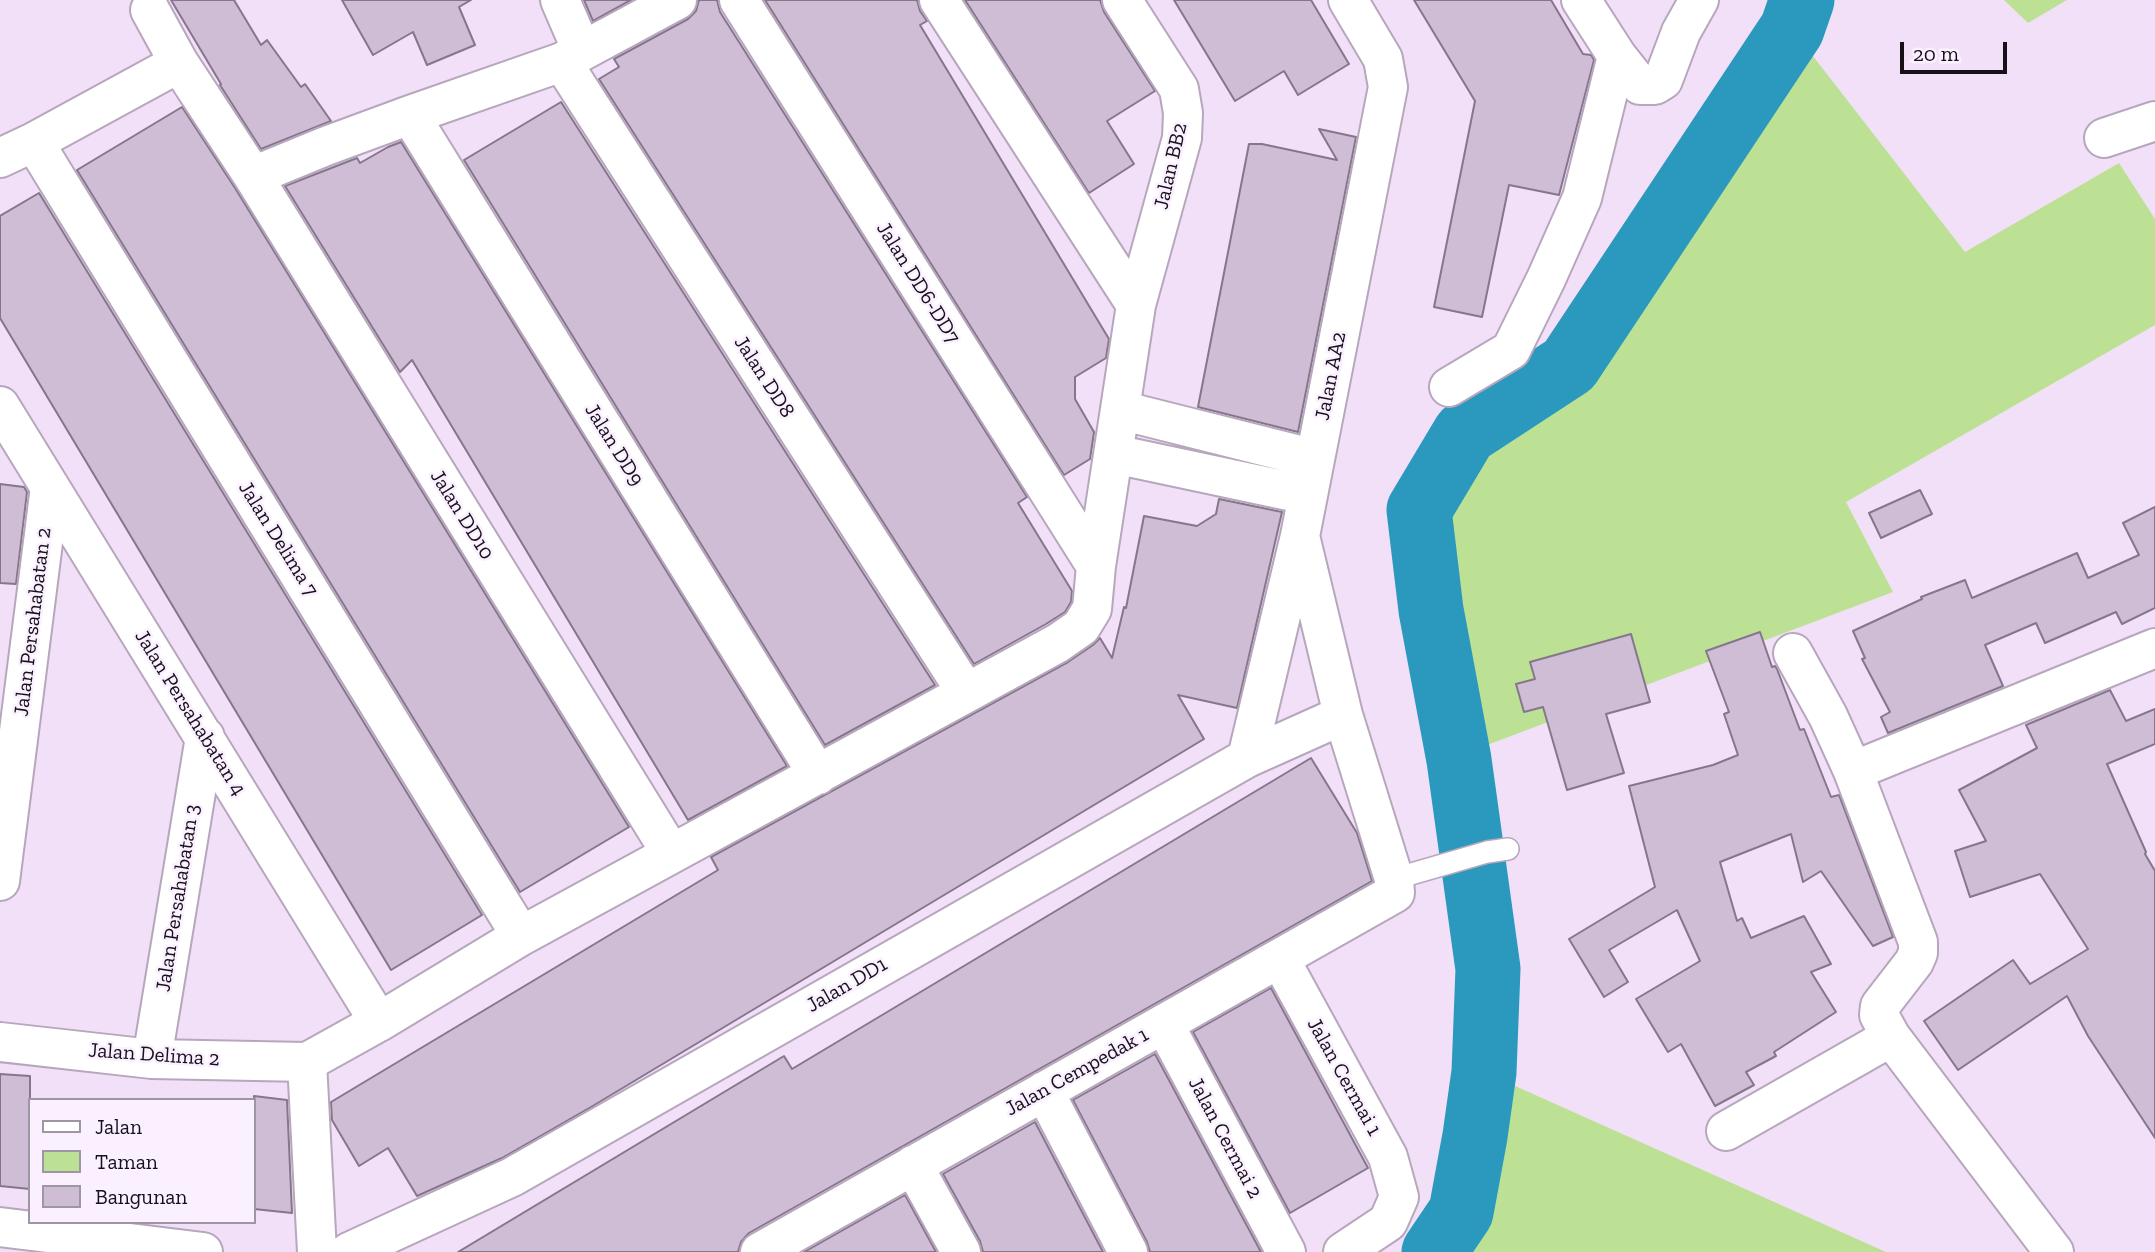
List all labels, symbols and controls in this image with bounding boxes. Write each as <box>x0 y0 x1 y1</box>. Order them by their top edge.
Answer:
scale bar <box>1903 28 2010 72</box>
text: 20 m <box>1913 41 1959 66</box>
street label: Jalan BB2 <box>1149 120 1193 212</box>
street label: Jalan DD6-DD7 <box>871 218 965 348</box>
street label: Jalan AA2 <box>1310 330 1352 422</box>
street label: Jalan DD8 <box>728 331 800 423</box>
street label: Jalan DD9 <box>579 399 649 491</box>
street label: Jalan DD10 <box>424 465 500 565</box>
street label: Jalan Delima 7 <box>233 477 323 601</box>
street label: Jalan Persahabatan 2 <box>9 526 57 718</box>
street label: Jalan Persahabatan 4 <box>129 625 251 801</box>
street label: Jalan Persahabatan 3 <box>151 802 205 994</box>
street label: Jalan DD1 <box>802 952 892 1018</box>
street label: Jalan Cermai 1 <box>1301 1014 1387 1140</box>
street label: Jalan Cempedak 1 <box>1001 1022 1153 1122</box>
street label: Jalan Delima 2 <box>87 1038 221 1072</box>
street label: Jalan Cermai 2 <box>1182 1073 1268 1203</box>
legend <box>28 1098 256 1224</box>
text: Jalan <box>95 1114 142 1139</box>
text: Taman <box>95 1149 158 1174</box>
text: Bangunan <box>95 1184 187 1209</box>

